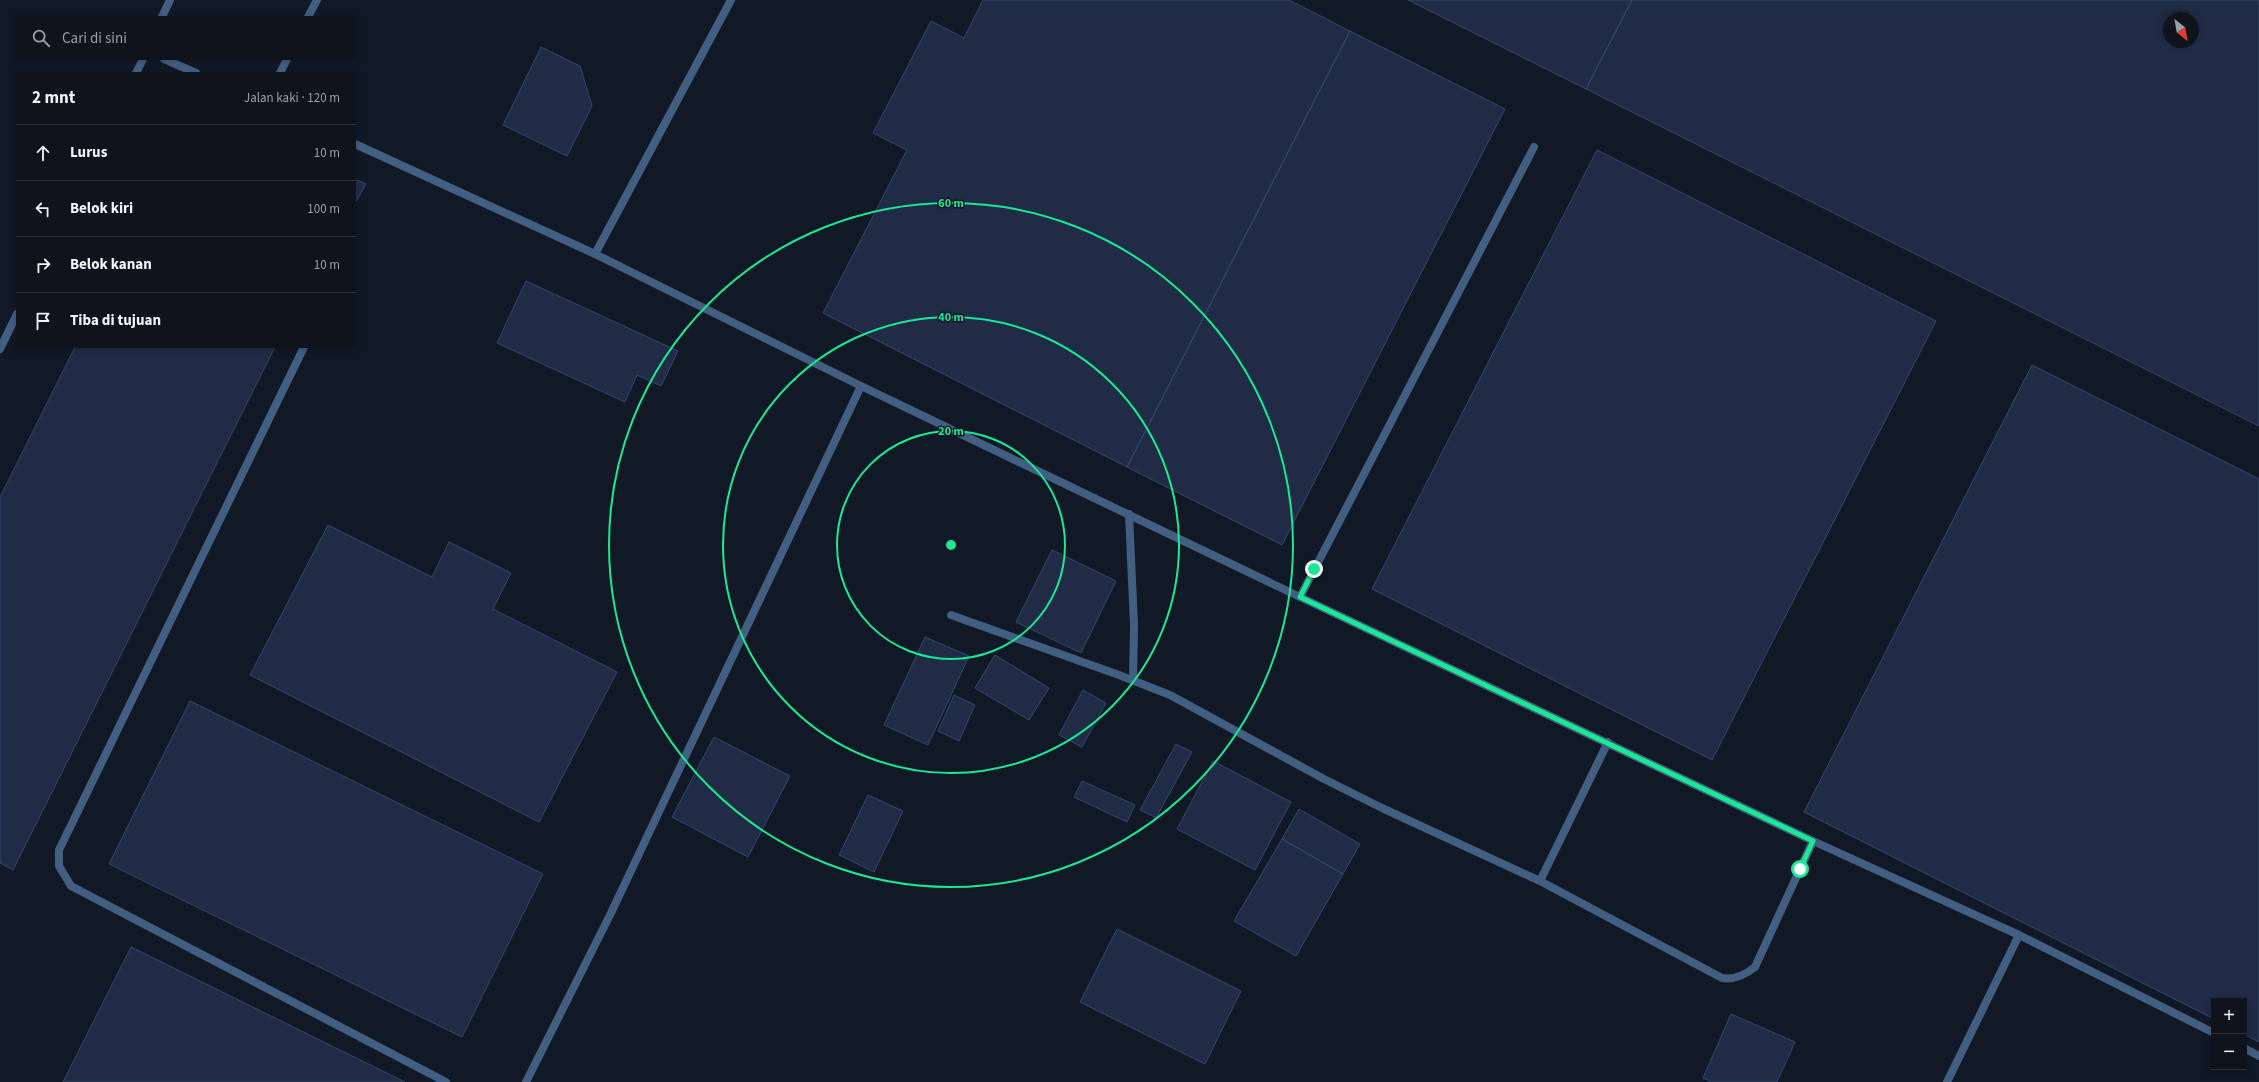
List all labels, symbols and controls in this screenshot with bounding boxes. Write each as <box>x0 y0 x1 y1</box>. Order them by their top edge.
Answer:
north arrow <box>2163 12 2199 48</box>
search box <box>16 16 356 60</box>
icon: search <box>30 27 52 49</box>
text: Cari di sini <box>62 28 127 49</box>
text: 2 mnt <box>32 86 75 110</box>
text: Jalan kaki · 120 m <box>244 89 340 107</box>
icon: ahead <box>32 142 54 164</box>
text: Lurus <box>70 142 107 163</box>
text: 10 m <box>314 144 340 162</box>
text: 60 m <box>938 195 964 212</box>
icon: left <box>32 198 54 220</box>
text: Belok kiri <box>70 198 133 219</box>
text: 100 m <box>307 200 340 218</box>
icon: right <box>32 254 54 276</box>
text: Belok kanan <box>70 254 152 275</box>
text: 10 m <box>314 256 340 274</box>
text: 40 m <box>938 309 964 326</box>
icon: arrive <box>32 310 54 332</box>
text: Tiba di tujuan <box>70 310 161 331</box>
text: 20 m <box>938 423 964 440</box>
centre of rings <box>944 538 958 552</box>
route end <box>1305 560 1323 578</box>
route start <box>1791 860 1809 878</box>
map controls <box>2211 998 2247 1070</box>
button: + <box>2211 998 2247 1034</box>
button: − <box>2211 1034 2247 1070</box>

